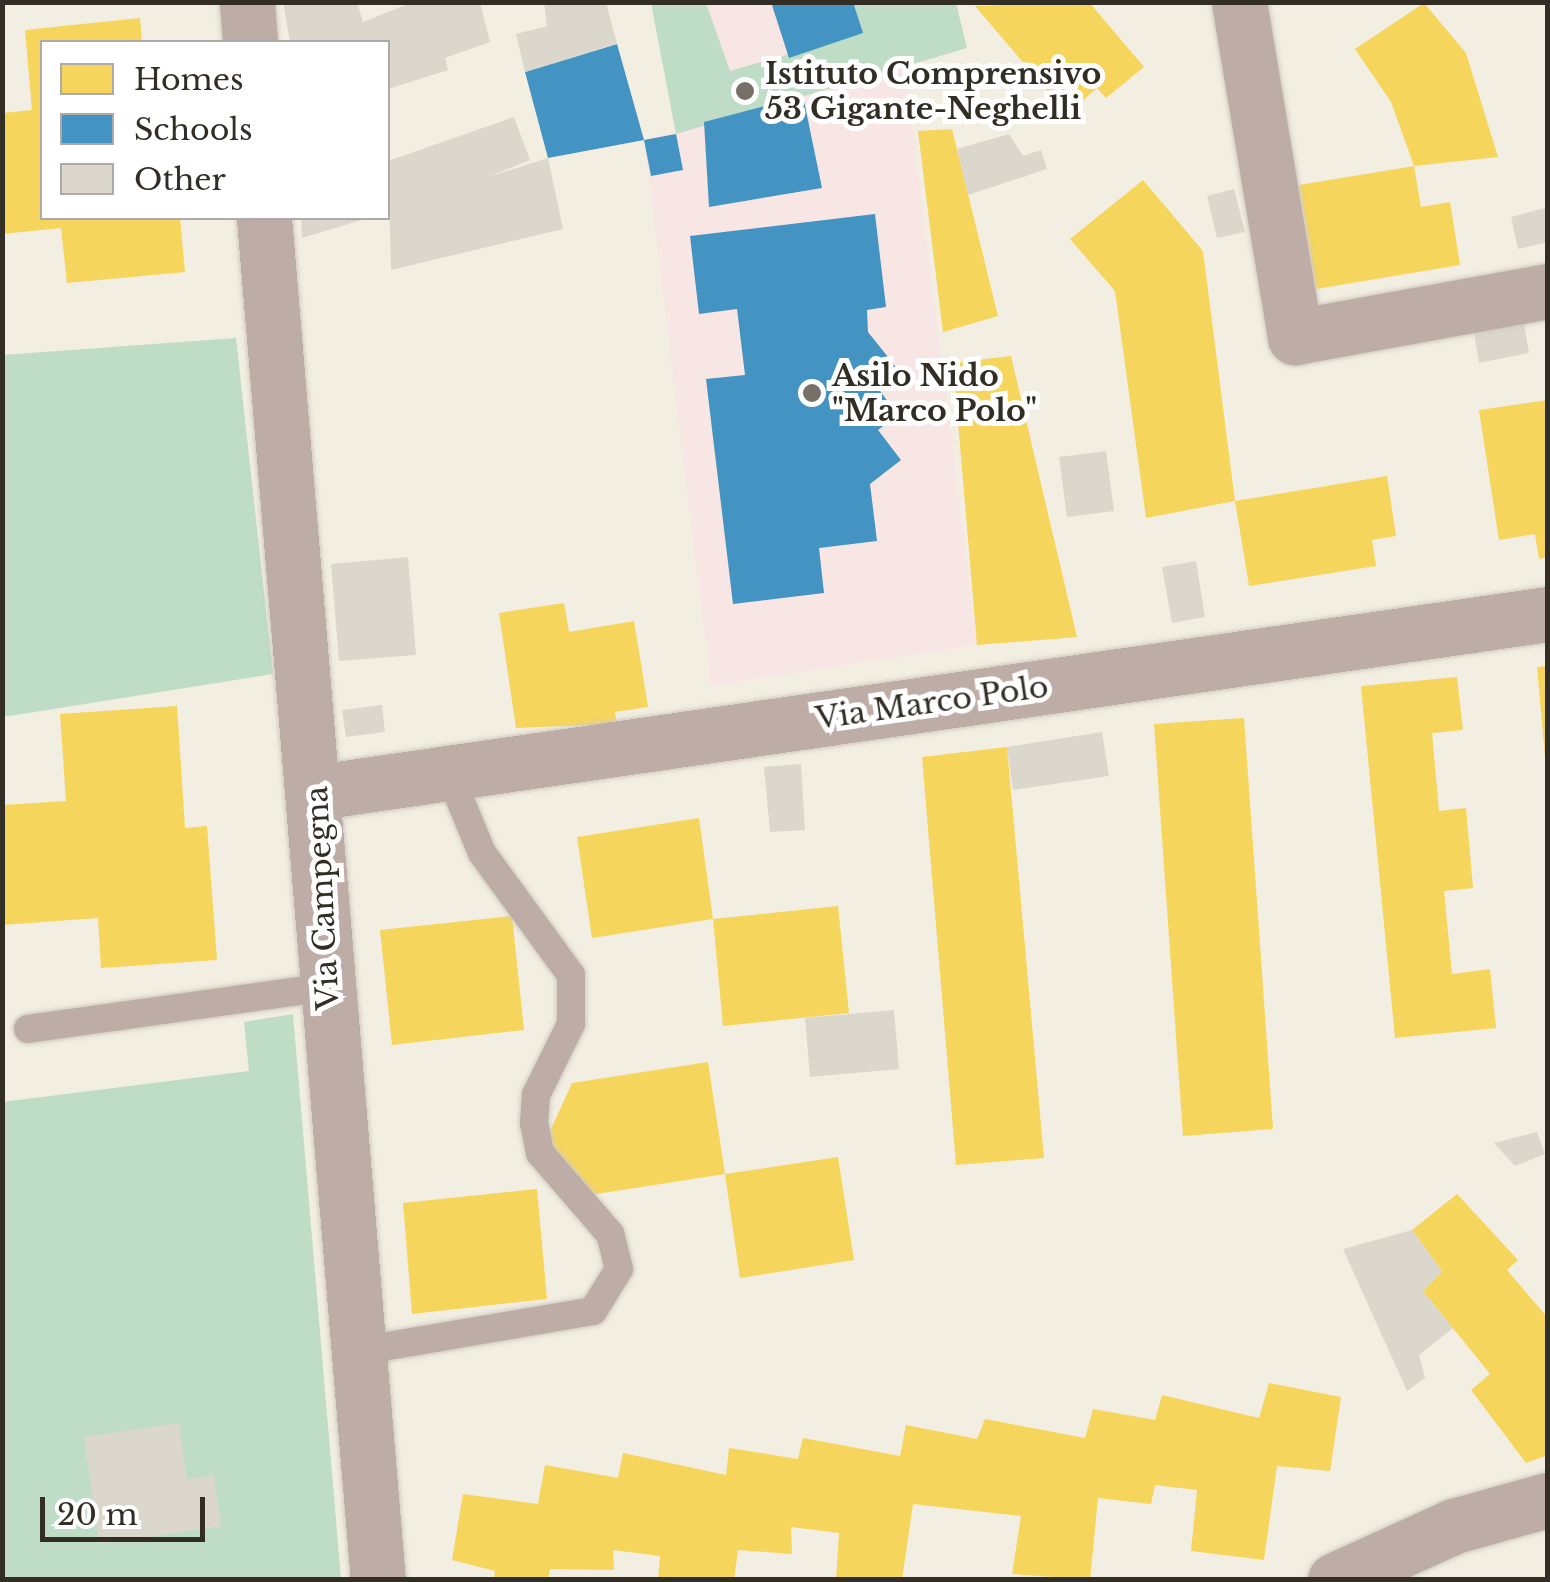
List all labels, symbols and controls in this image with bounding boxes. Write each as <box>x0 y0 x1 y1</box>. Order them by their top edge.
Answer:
legend <box>40 40 390 220</box>
place label: Istituto Comprensivo 53 Gigante-Neghelli <box>765 56 1101 126</box>
text: Homes <box>134 61 244 98</box>
marker: Istituto Comprensivo 53 Gigante-Neghelli <box>734 80 756 102</box>
text: Schools <box>134 111 253 148</box>
text: Other <box>134 161 226 198</box>
place label: Asilo Nido "Marco Polo" <box>832 358 1037 428</box>
marker: Asilo Nido "Marco Polo" <box>801 382 823 404</box>
street label: Via Marco Polo <box>813 669 1051 737</box>
street label: Via Campegna <box>299 785 347 1011</box>
scale bar <box>45 1477 210 1539</box>
text: 20 m <box>57 1496 138 1533</box>

